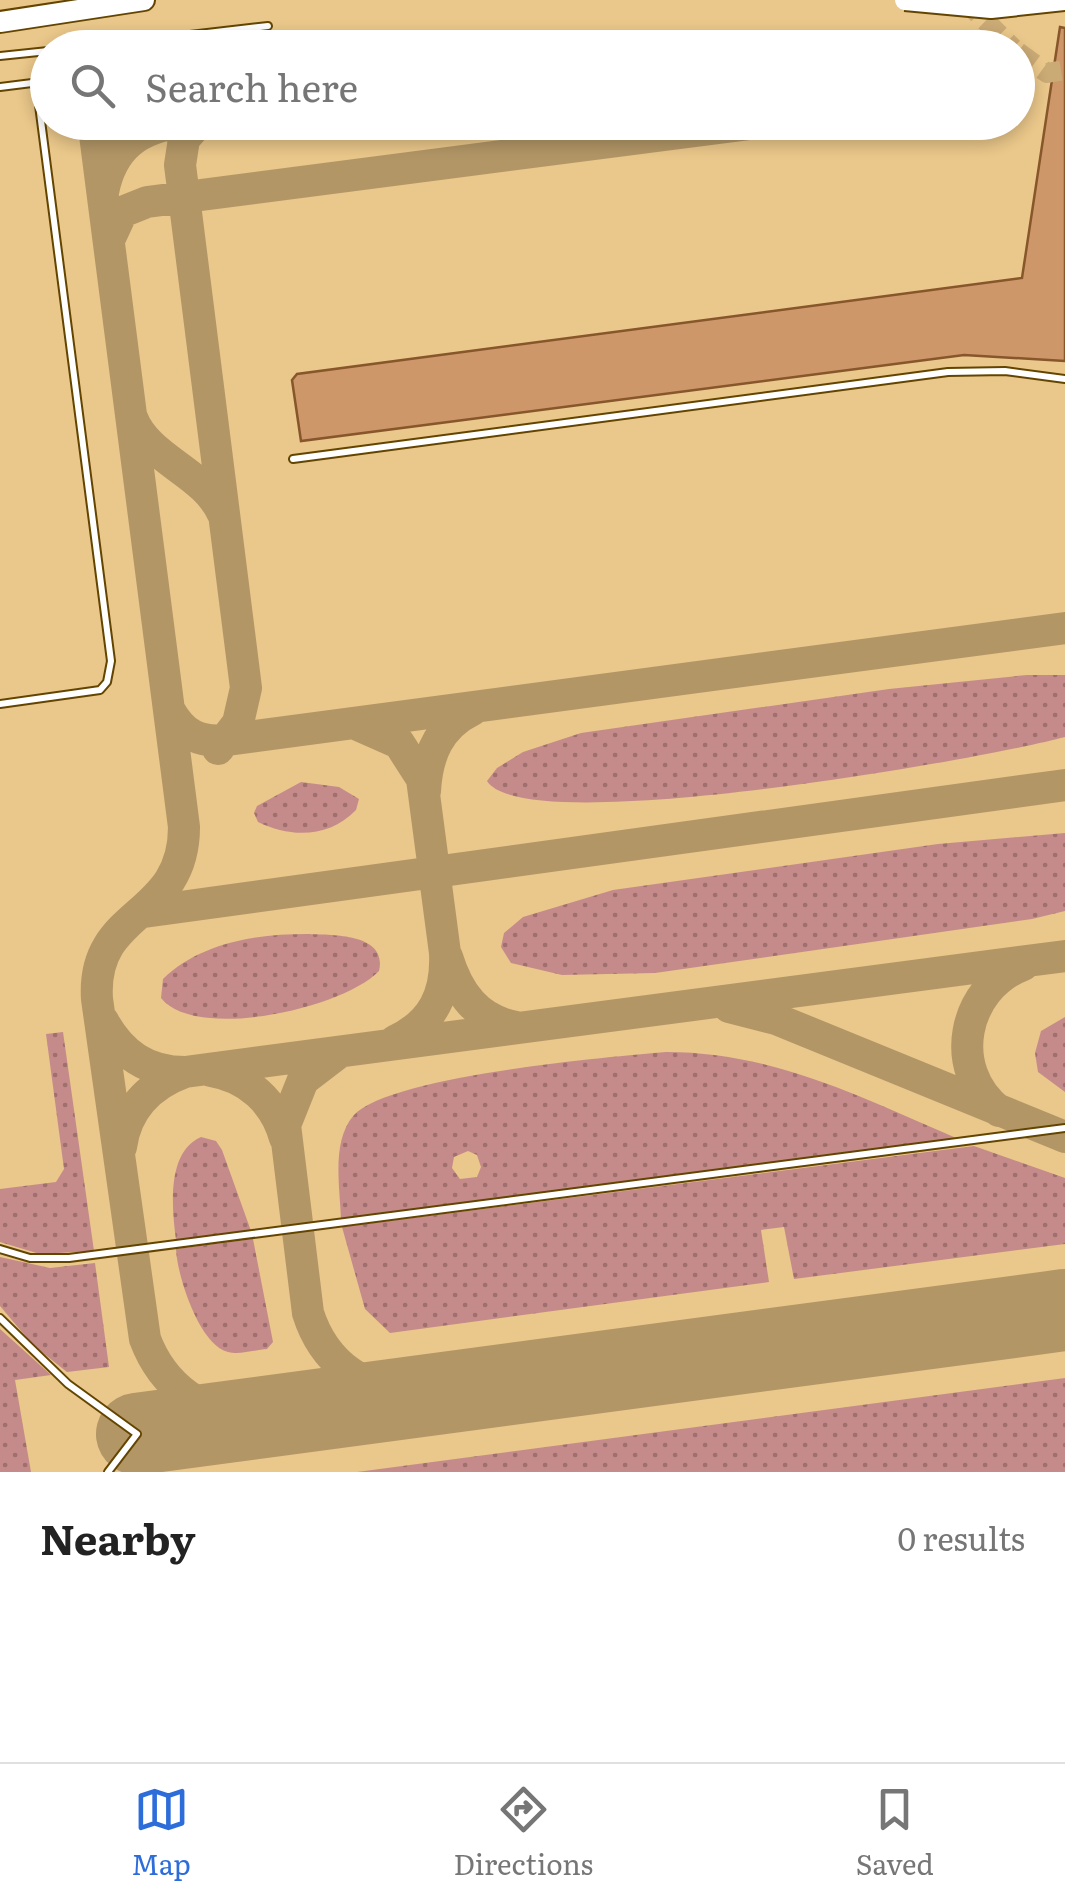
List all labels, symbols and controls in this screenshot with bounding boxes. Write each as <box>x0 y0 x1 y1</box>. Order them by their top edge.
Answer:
search box <box>30 30 1035 140</box>
text: Search here <box>145 57 358 114</box>
icon: search <box>65 58 120 113</box>
text: Nearby <box>40 1506 196 1568</box>
text: 0 results <box>897 1513 1025 1561</box>
tab: Map <box>131 1782 191 1884</box>
tab: Directions <box>453 1782 593 1884</box>
tab: Saved <box>856 1782 934 1884</box>

